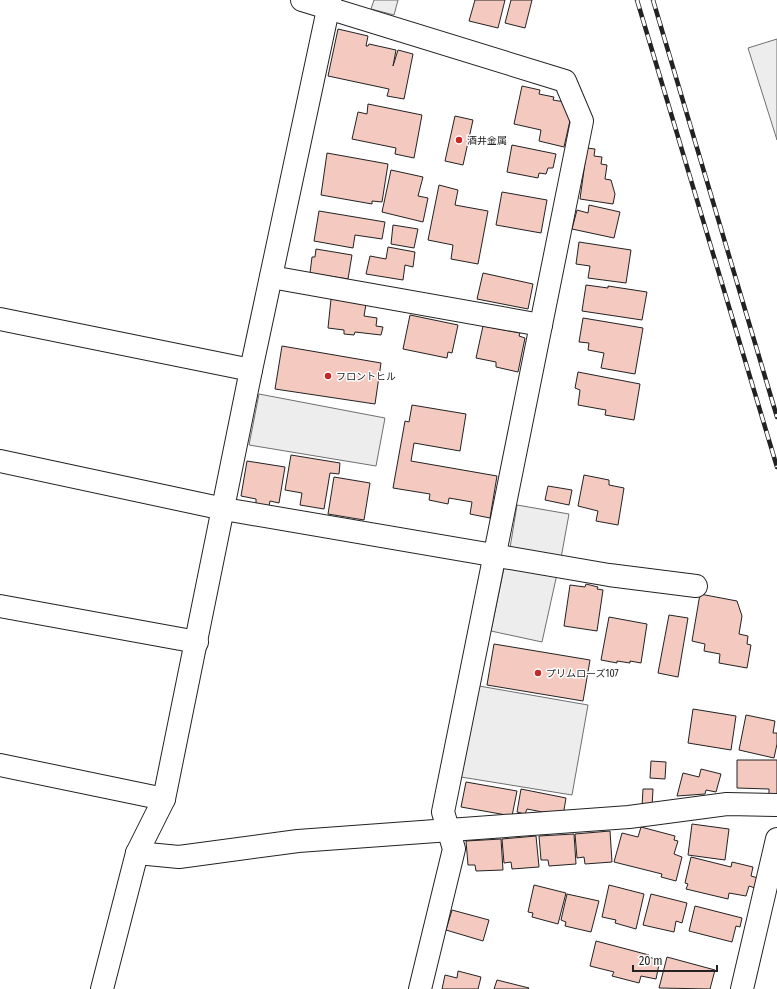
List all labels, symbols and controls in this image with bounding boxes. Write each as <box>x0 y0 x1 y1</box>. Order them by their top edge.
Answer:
marker: 酒井金属 <box>454 135 464 145</box>
place label: 酒井金属 <box>467 135 507 147</box>
marker: フロントヒル <box>323 371 333 381</box>
place label: フロントヒル <box>336 371 396 383</box>
marker: プリムローズ107 <box>533 668 543 678</box>
place label: プリムローズ107 <box>546 668 618 680</box>
scale bar <box>633 947 717 973</box>
text: 20 m <box>639 954 663 968</box>

